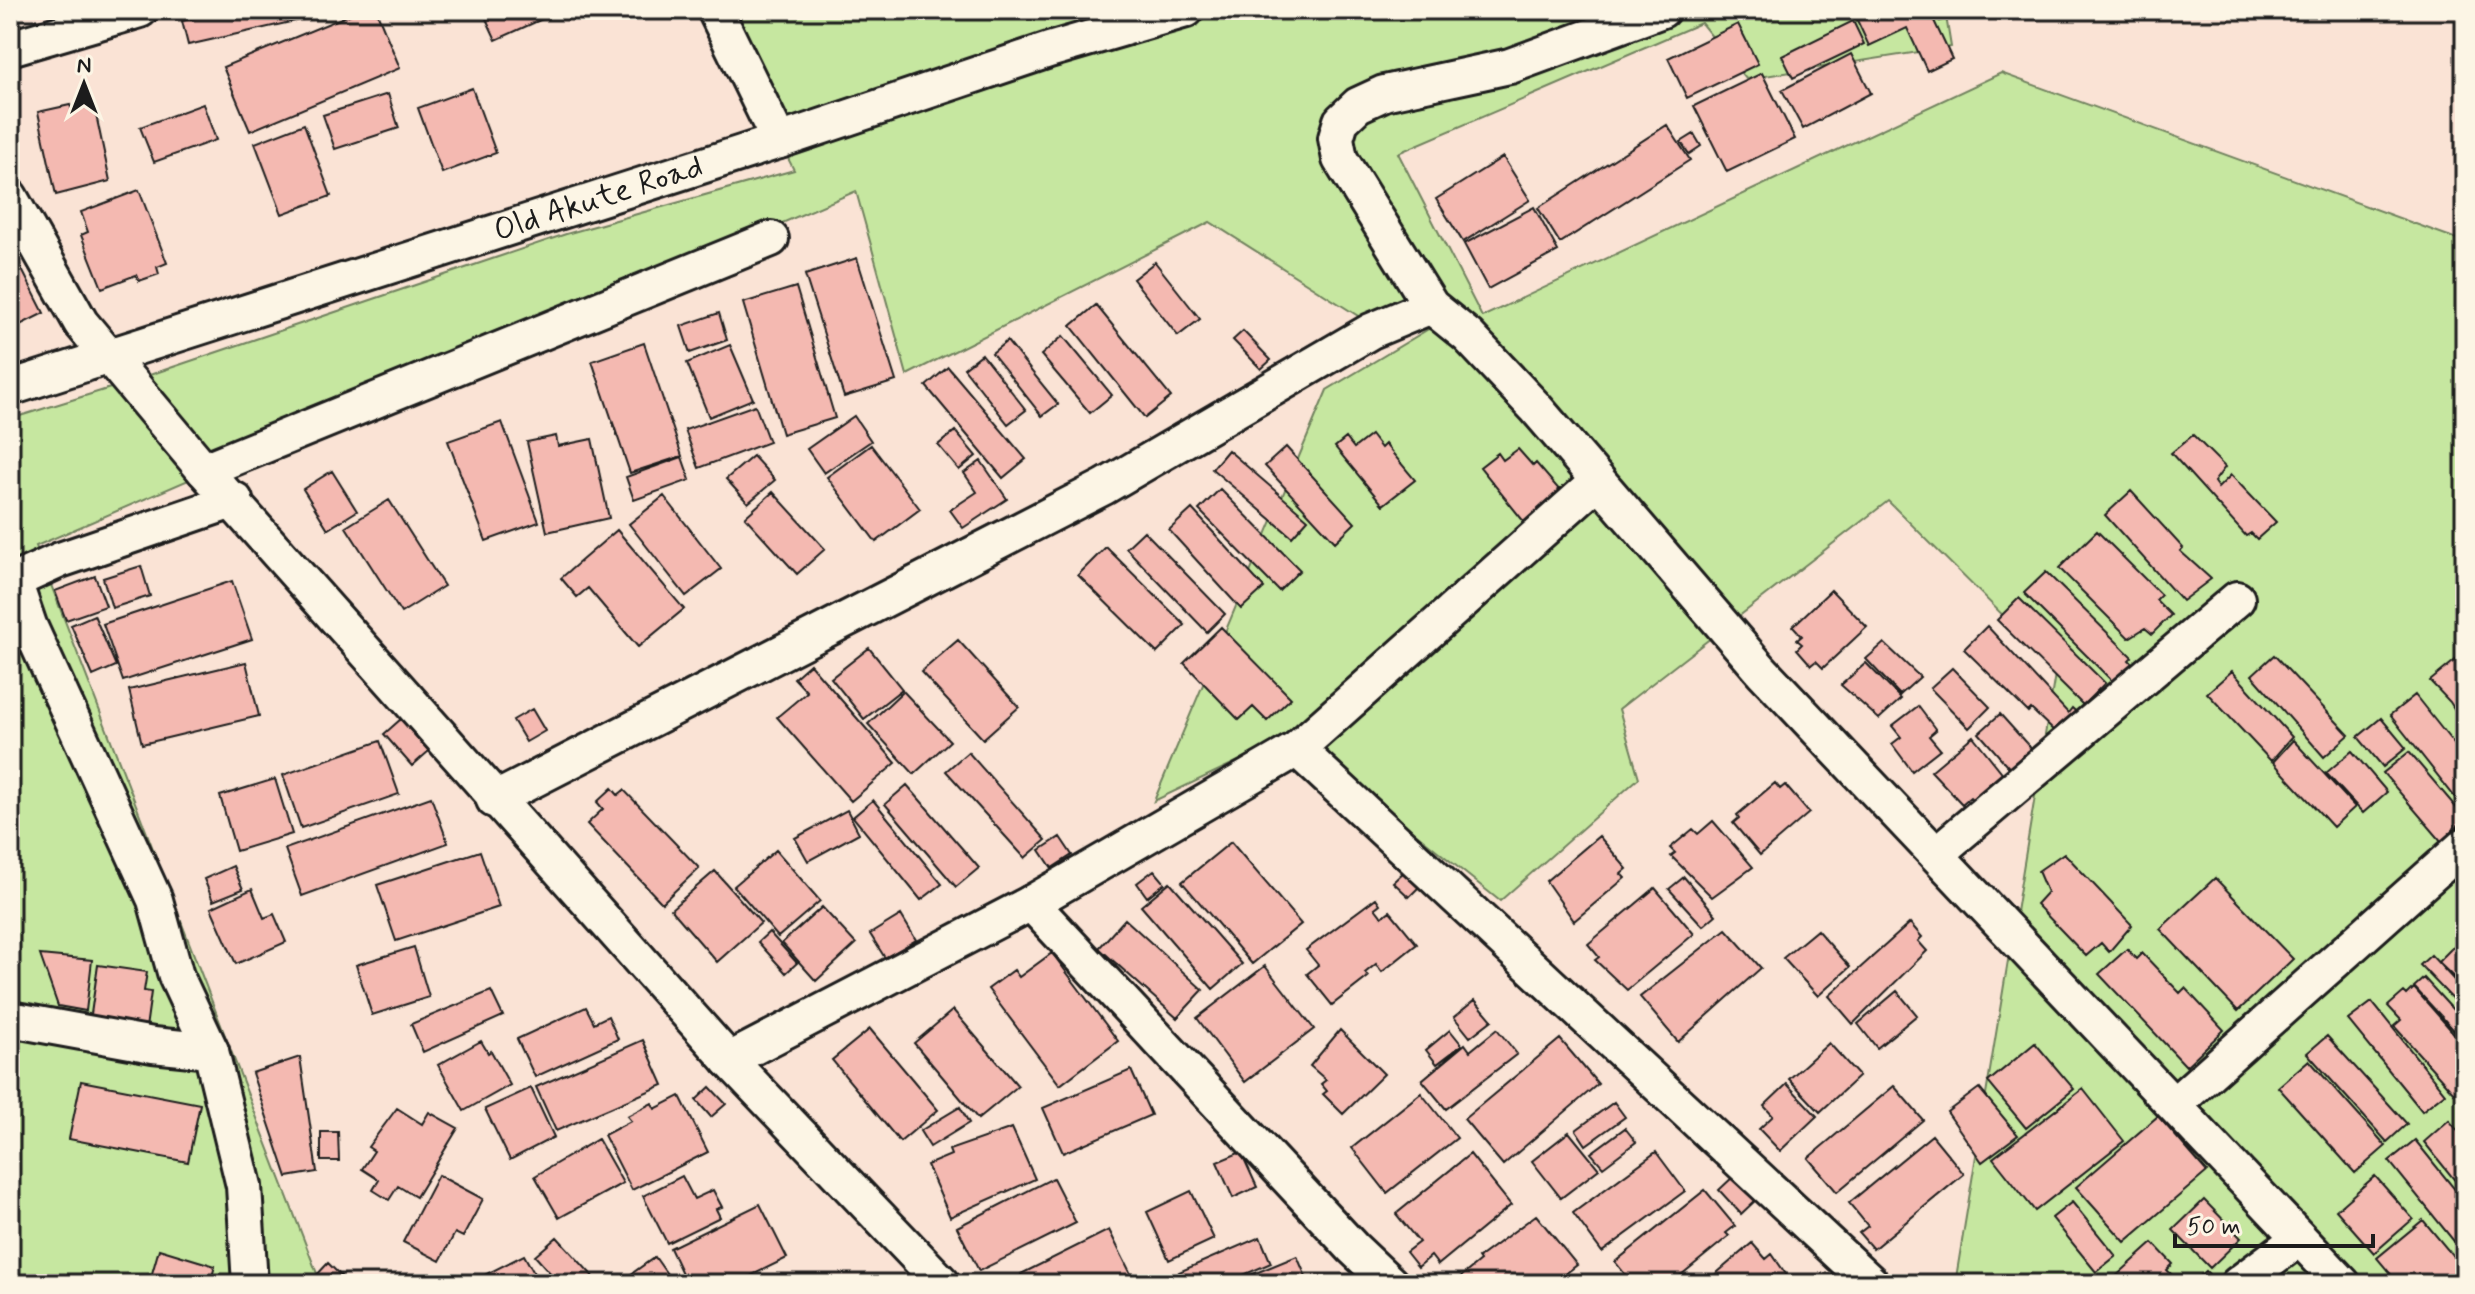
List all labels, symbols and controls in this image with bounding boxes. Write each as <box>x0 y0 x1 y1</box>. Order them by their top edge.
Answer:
north arrow <box>44 44 124 124</box>
text: N <box>77 52 91 80</box>
street label: Old Akute Road <box>488 146 708 252</box>
scale bar <box>2175 1198 2373 1248</box>
text: 50 m <box>2187 1212 2241 1243</box>

